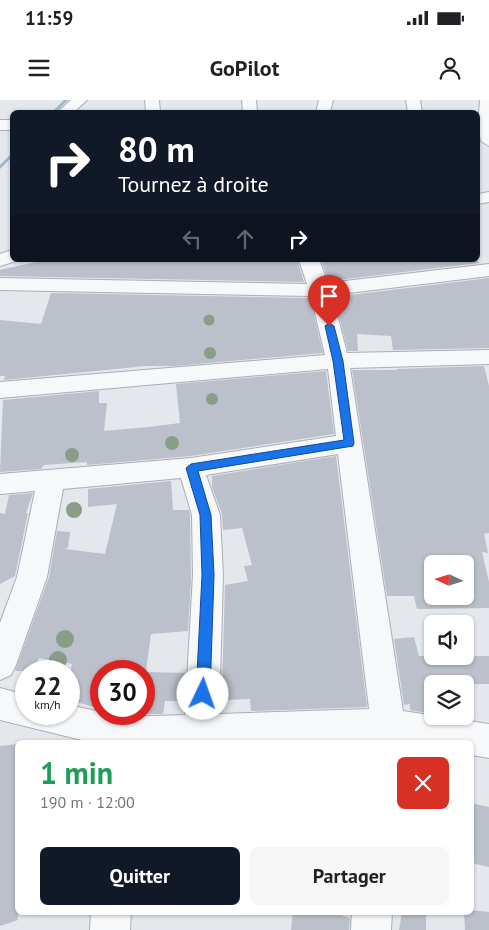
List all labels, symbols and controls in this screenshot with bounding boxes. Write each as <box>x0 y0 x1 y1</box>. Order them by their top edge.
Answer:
text: 11:59 <box>25 6 73 30</box>
icon: menu <box>25 54 53 82</box>
text: GoPilot <box>210 54 279 82</box>
icon: person <box>436 54 464 82</box>
text: 80 m <box>118 126 195 172</box>
icon: right <box>35 130 100 195</box>
text: Tournez à droite <box>118 170 269 198</box>
icon: left <box>178 225 206 253</box>
icon: ahead <box>231 225 259 253</box>
icon: right <box>284 225 312 253</box>
pin <box>308 275 350 326</box>
icon: arrive <box>315 282 343 310</box>
north arrow <box>424 555 474 605</box>
map controls <box>424 555 474 725</box>
button: sound <box>424 615 474 665</box>
speed limit sign: 30 <box>90 660 155 725</box>
position arrow <box>176 667 228 719</box>
text: 22 <box>33 670 62 702</box>
button: layers <box>424 675 474 725</box>
text: km/h <box>34 697 61 712</box>
text: 1 min <box>40 753 113 792</box>
button: close <box>397 757 449 809</box>
text: 190 m · 12:00 <box>40 792 135 812</box>
button: Quitter <box>40 847 240 905</box>
button: Partager <box>250 847 449 905</box>

